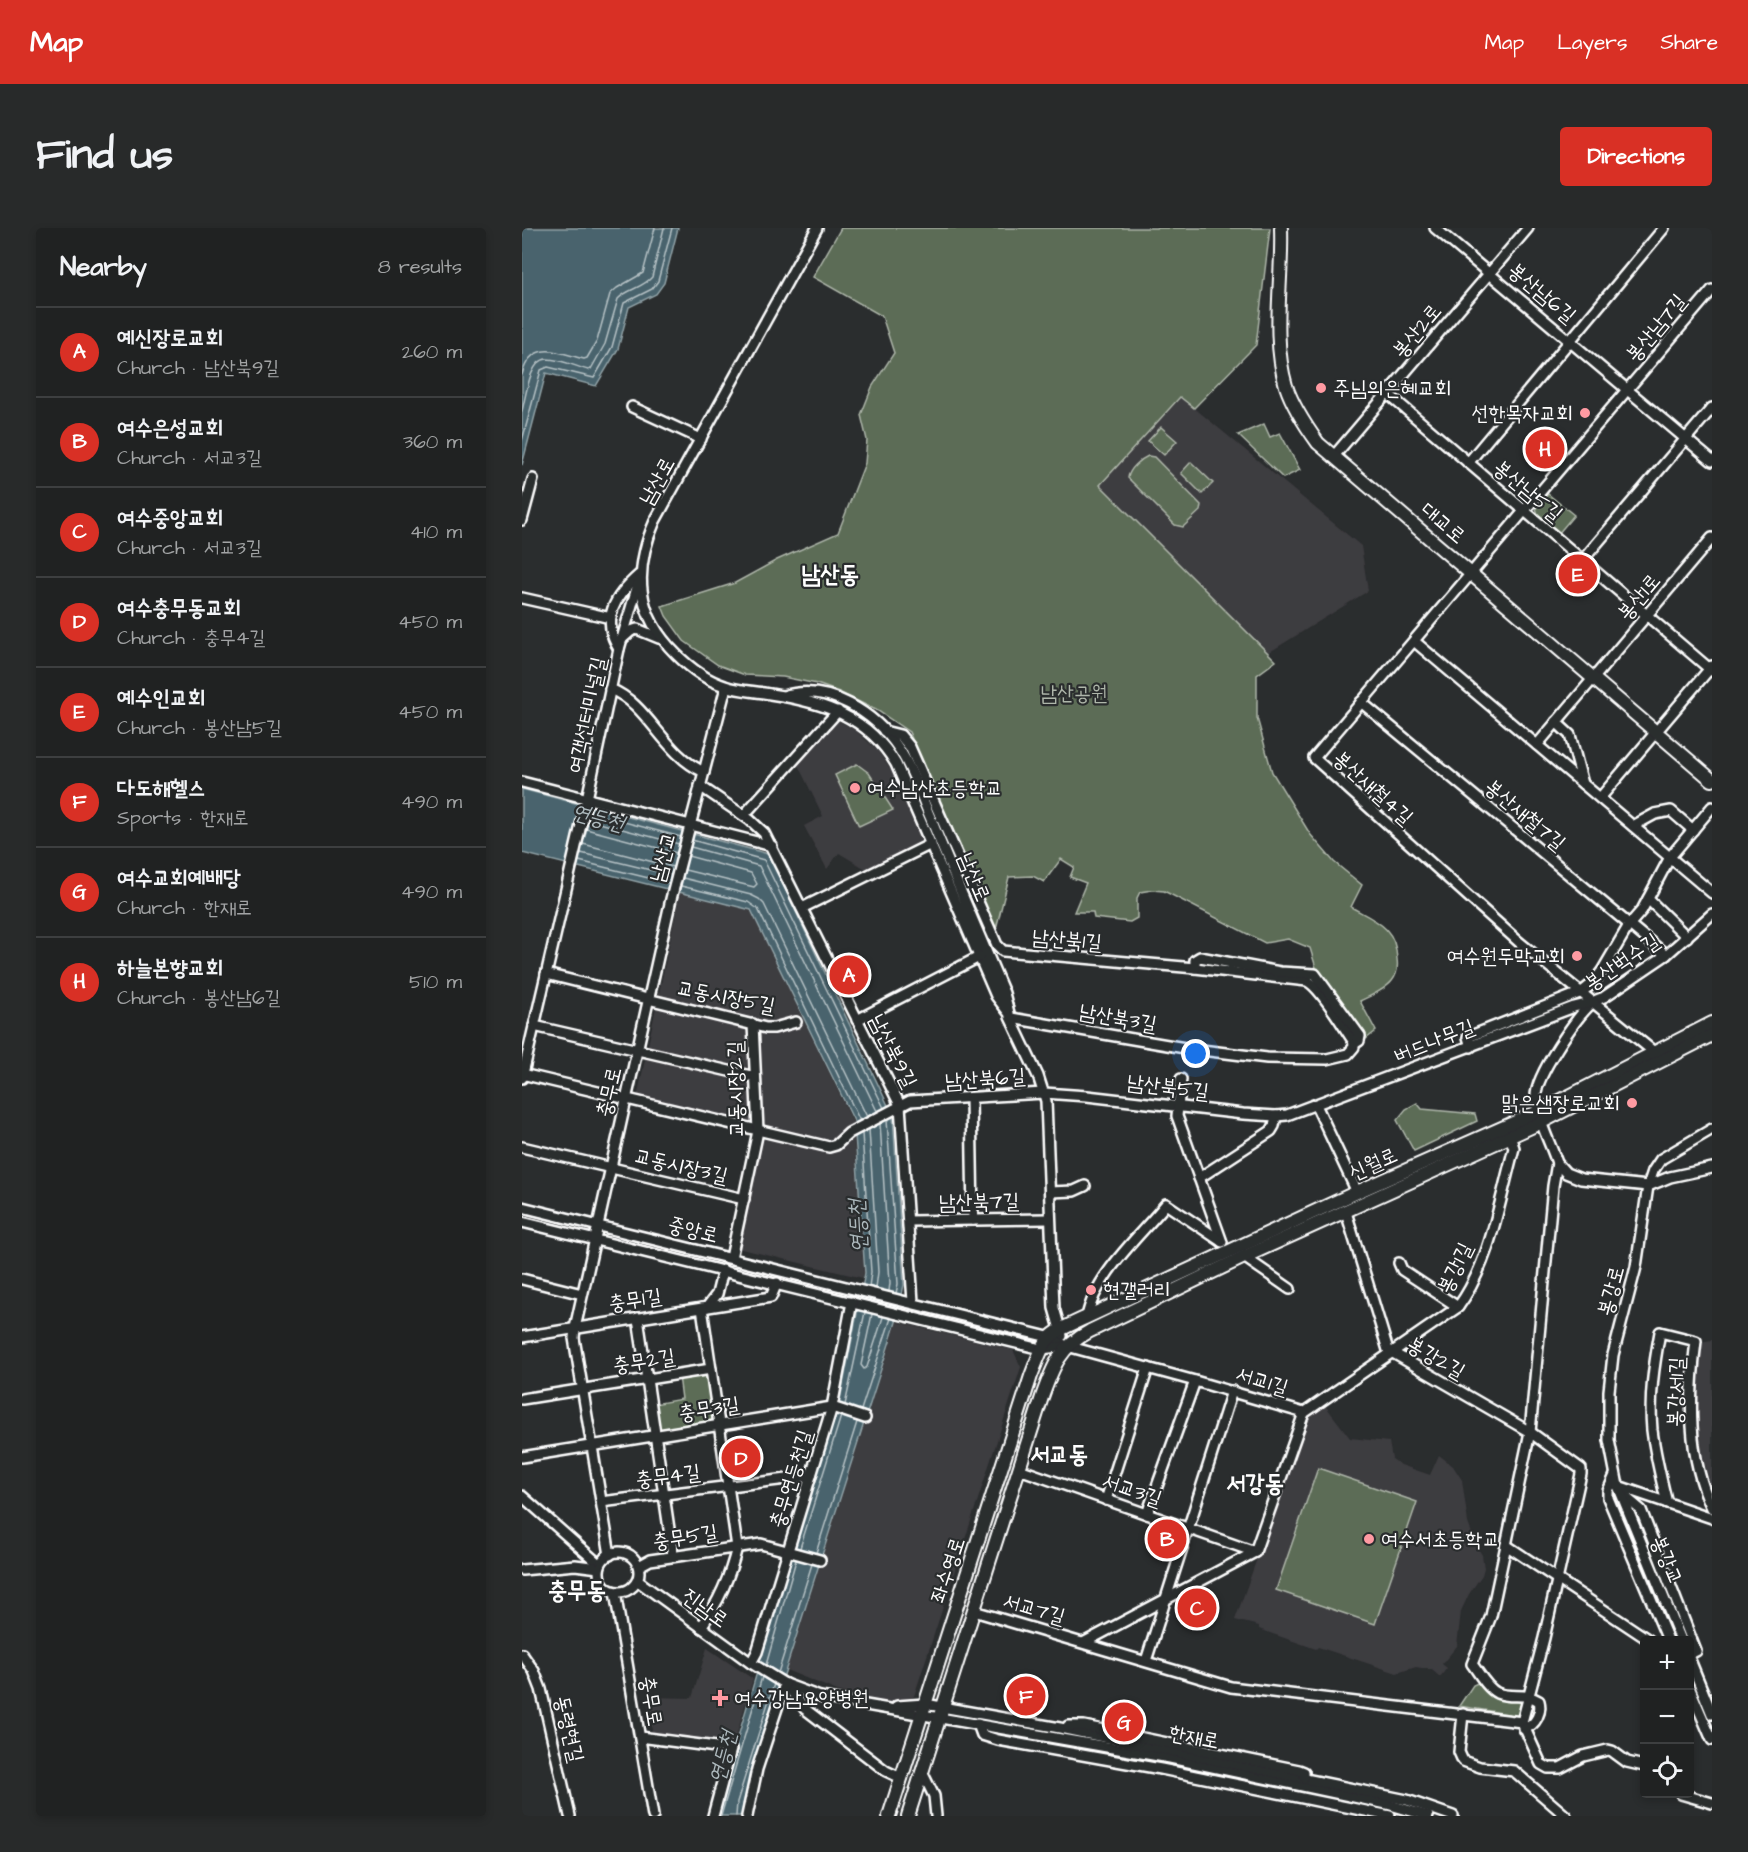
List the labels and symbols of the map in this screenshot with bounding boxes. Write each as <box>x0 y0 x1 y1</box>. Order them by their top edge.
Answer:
street label: 봉산남6길 <box>1502 256 1582 330</box>
street label: 봉산남7길 <box>1619 288 1693 368</box>
street label: 봉산2로 <box>1386 298 1448 364</box>
place label: 주님의은혜교회 <box>1333 374 1451 403</box>
marker: 주님의은혜교회 <box>1314 381 1328 395</box>
place label: 선한목자교회 <box>1472 399 1573 428</box>
marker: 선한목자교회 <box>1578 406 1592 420</box>
pin: H <box>1526 426 1564 472</box>
street label: 남산로 <box>632 452 682 510</box>
street label: 봉산남5길 <box>1487 453 1569 529</box>
street label: 대교로 <box>1414 496 1472 550</box>
pin: E <box>1558 552 1598 596</box>
district label: 남산동 <box>801 558 859 592</box>
street label: 봉산1로 <box>1611 567 1667 627</box>
street label: 여객선터미널길 <box>561 654 614 776</box>
park label: 남산공원 <box>1040 679 1108 708</box>
street label: 봉산새철4길 <box>1327 744 1419 832</box>
street label: 봉산새철7길 <box>1478 773 1572 857</box>
place label: 여수남산초등학교 <box>867 774 1002 803</box>
marker: 여수남산초등학교 <box>848 781 862 795</box>
water label: 연등천 <box>568 796 630 840</box>
street label: 남산교 <box>642 829 684 885</box>
street label: 남산로 <box>951 848 997 906</box>
street label: 남산북1길 <box>1031 922 1103 958</box>
street label: 봉산벅수길 <box>1579 926 1665 998</box>
place label: 여수원두막교회 <box>1447 942 1565 971</box>
marker: 여수원두막교회 <box>1570 949 1584 963</box>
pin: A <box>830 952 868 998</box>
street label: 교동시장5길 <box>674 973 778 1021</box>
street label: 남산북3길 <box>1077 997 1159 1039</box>
street label: 남산북9길 <box>862 1009 924 1093</box>
street label: 버드나무길 <box>1389 1012 1479 1070</box>
your location <box>1181 1039 1210 1068</box>
street label: 교동시장2길 <box>721 1040 751 1138</box>
street label: 남산북6길 <box>944 1062 1026 1096</box>
street label: 충무로 <box>589 1064 629 1120</box>
street label: 남산북5길 <box>1125 1068 1211 1106</box>
place label: 맑은샘장로교회 <box>1502 1089 1620 1118</box>
marker: 맑은샘장로교회 <box>1625 1096 1639 1110</box>
street label: 신월로 <box>1344 1140 1402 1188</box>
street label: 교동시장3길 <box>631 1141 731 1191</box>
street label: 남산북7길 <box>938 1187 1020 1217</box>
water label: 연등천 <box>841 1196 875 1253</box>
street label: 중앙로 <box>665 1210 721 1250</box>
street label: 봉강1길 <box>1430 1238 1480 1298</box>
street label: 봉강로 <box>1590 1263 1632 1319</box>
place label: 현갤러리 <box>1103 1276 1171 1305</box>
street label: 충무1길 <box>606 1281 664 1318</box>
marker: 현갤러리 <box>1084 1283 1098 1297</box>
street label: 봉강2길 <box>1402 1330 1470 1386</box>
street label: 충무2길 <box>611 1342 677 1380</box>
street label: 봉강서1길 <box>1660 1356 1692 1428</box>
street label: 서교1길 <box>1232 1359 1292 1403</box>
street label: 충무3길 <box>676 1390 742 1428</box>
street label: 충무연등천길 <box>762 1426 820 1532</box>
pin: D <box>722 1436 760 1480</box>
district label: 서교동 <box>1030 1438 1088 1472</box>
street label: 충무4길 <box>634 1458 702 1494</box>
street label: 서교3길 <box>1098 1466 1166 1514</box>
district label: 서강동 <box>1226 1467 1284 1501</box>
pin: B <box>1148 1516 1186 1562</box>
street label: 충무5길 <box>650 1518 720 1556</box>
place label: 여수서초등학교 <box>1381 1525 1499 1554</box>
street label: 봉강교 <box>1644 1531 1690 1589</box>
marker: 여수서초등학교 <box>1362 1532 1376 1546</box>
street label: 좌수영로 <box>924 1533 972 1607</box>
district label: 충무동 <box>548 1574 606 1608</box>
street label: 진남로 <box>676 1581 734 1635</box>
street label: 서교7길 <box>999 1586 1069 1632</box>
pin: C <box>1178 1586 1216 1630</box>
street label: 충무로 <box>632 1674 670 1728</box>
pin: F <box>1006 1674 1046 1718</box>
place label: 여수강남요양병원 <box>734 1684 869 1713</box>
marker: 여수강남요양병원 <box>711 1689 729 1707</box>
street label: 동령현길 <box>547 1693 591 1765</box>
pin: G <box>1104 1700 1144 1744</box>
street label: 한재로 <box>1166 1718 1222 1756</box>
water label: 연등천 <box>701 1725 745 1787</box>

